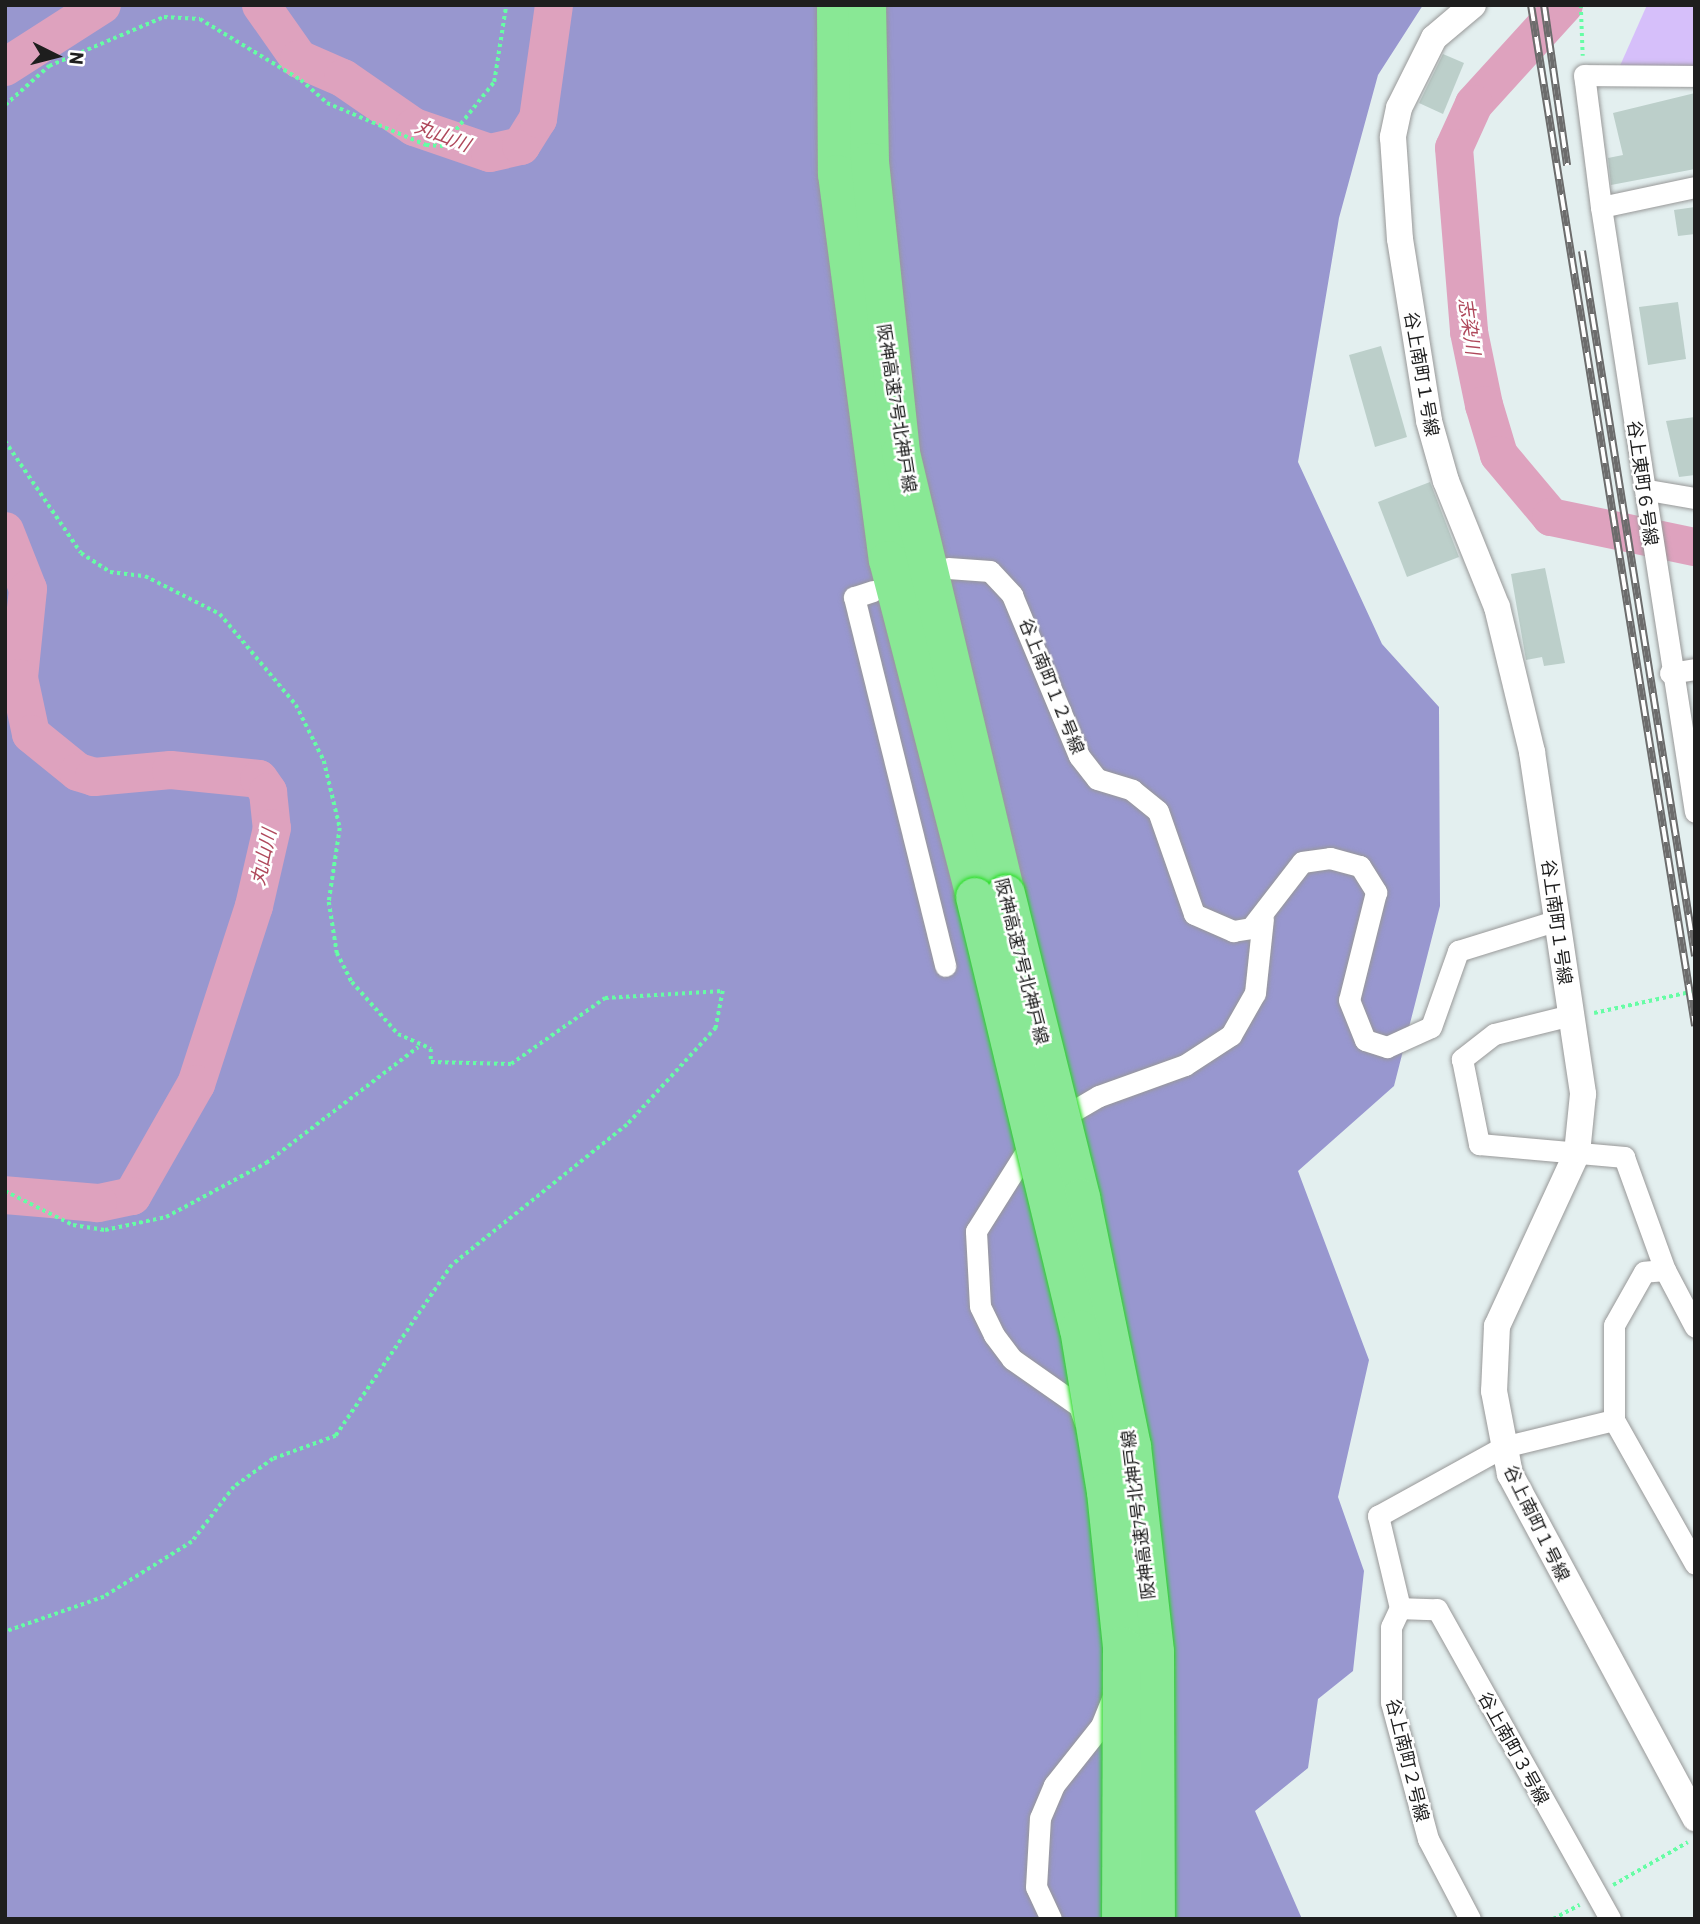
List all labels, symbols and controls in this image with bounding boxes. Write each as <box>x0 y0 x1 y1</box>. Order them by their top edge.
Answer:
north arrow <box>21 21 91 91</box>
text: N <box>65 51 89 66</box>
water label: 丸山川 <box>412 114 474 156</box>
water label: 志染川 <box>1455 296 1485 356</box>
street label: 谷上南町１号線 <box>1400 310 1444 438</box>
street label: 阪神高速7号北神戸線 <box>873 322 921 494</box>
street label: 谷上東町６号線 <box>1624 419 1662 547</box>
street label: 谷上南町１２号線 <box>1015 615 1089 757</box>
water label: 丸山川 <box>246 827 280 887</box>
street label: 谷上南町１号線 <box>1538 858 1576 986</box>
street label: 阪神高速7号北神戸線 <box>991 876 1053 1046</box>
street label: 阪神高速7号北神戸線 <box>1117 1429 1159 1601</box>
street label: 谷上南町１号線 <box>1500 1462 1574 1584</box>
street label: 谷上南町３号線 <box>1474 1688 1554 1808</box>
street label: 谷上南町２号線 <box>1382 1696 1434 1824</box>

